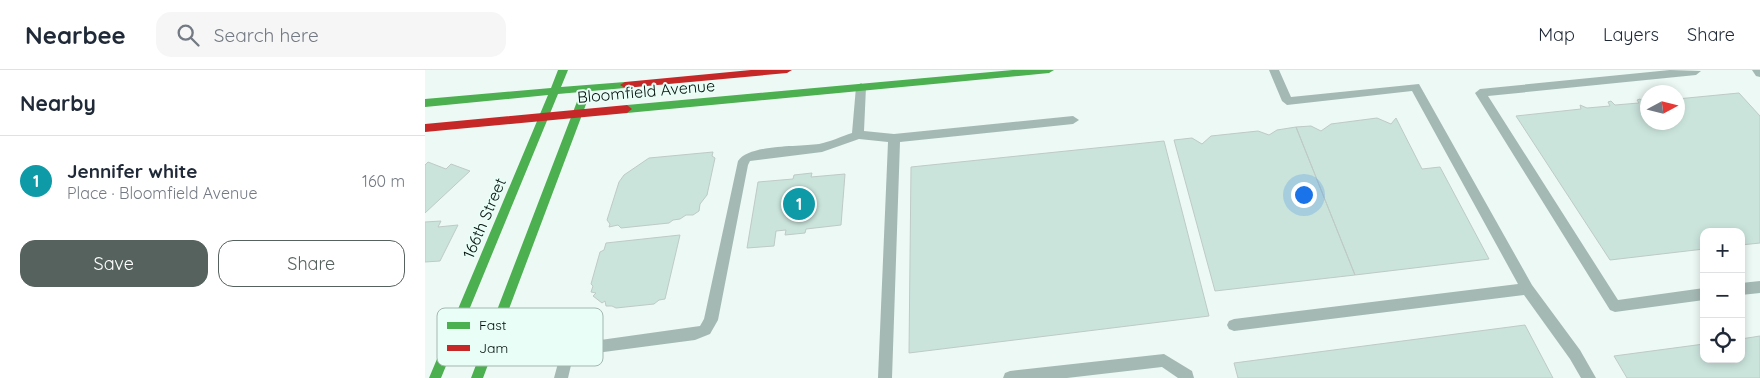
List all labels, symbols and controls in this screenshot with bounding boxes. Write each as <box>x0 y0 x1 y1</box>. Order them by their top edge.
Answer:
search box <box>156 12 506 57</box>
text: Nearbee <box>25 20 126 50</box>
icon: search <box>174 21 202 49</box>
text: Search here <box>214 23 319 47</box>
text: Map <box>1538 23 1575 46</box>
text: Layers <box>1603 23 1659 46</box>
text: Share <box>1687 23 1735 46</box>
street label: Bloomfield Avenue <box>576 75 716 107</box>
north arrow <box>1640 85 1685 130</box>
text: Nearby <box>20 90 96 116</box>
text: Jennifer white <box>67 159 197 183</box>
text: 1 <box>33 171 39 191</box>
text: 160 m <box>362 171 405 191</box>
street label: 166th Street <box>458 175 510 261</box>
your location <box>1291 182 1317 208</box>
text: Place · Bloomfield Avenue <box>67 183 257 203</box>
pin: 1 <box>783 185 815 223</box>
map controls <box>1700 228 1745 363</box>
button: + <box>1700 228 1745 273</box>
button: Save <box>20 240 208 287</box>
button: Share <box>218 240 405 287</box>
button: − <box>1700 273 1745 318</box>
legend <box>437 308 603 366</box>
text: Fast <box>479 316 507 334</box>
button: locate <box>1700 318 1745 363</box>
text: Jam <box>479 339 508 357</box>

